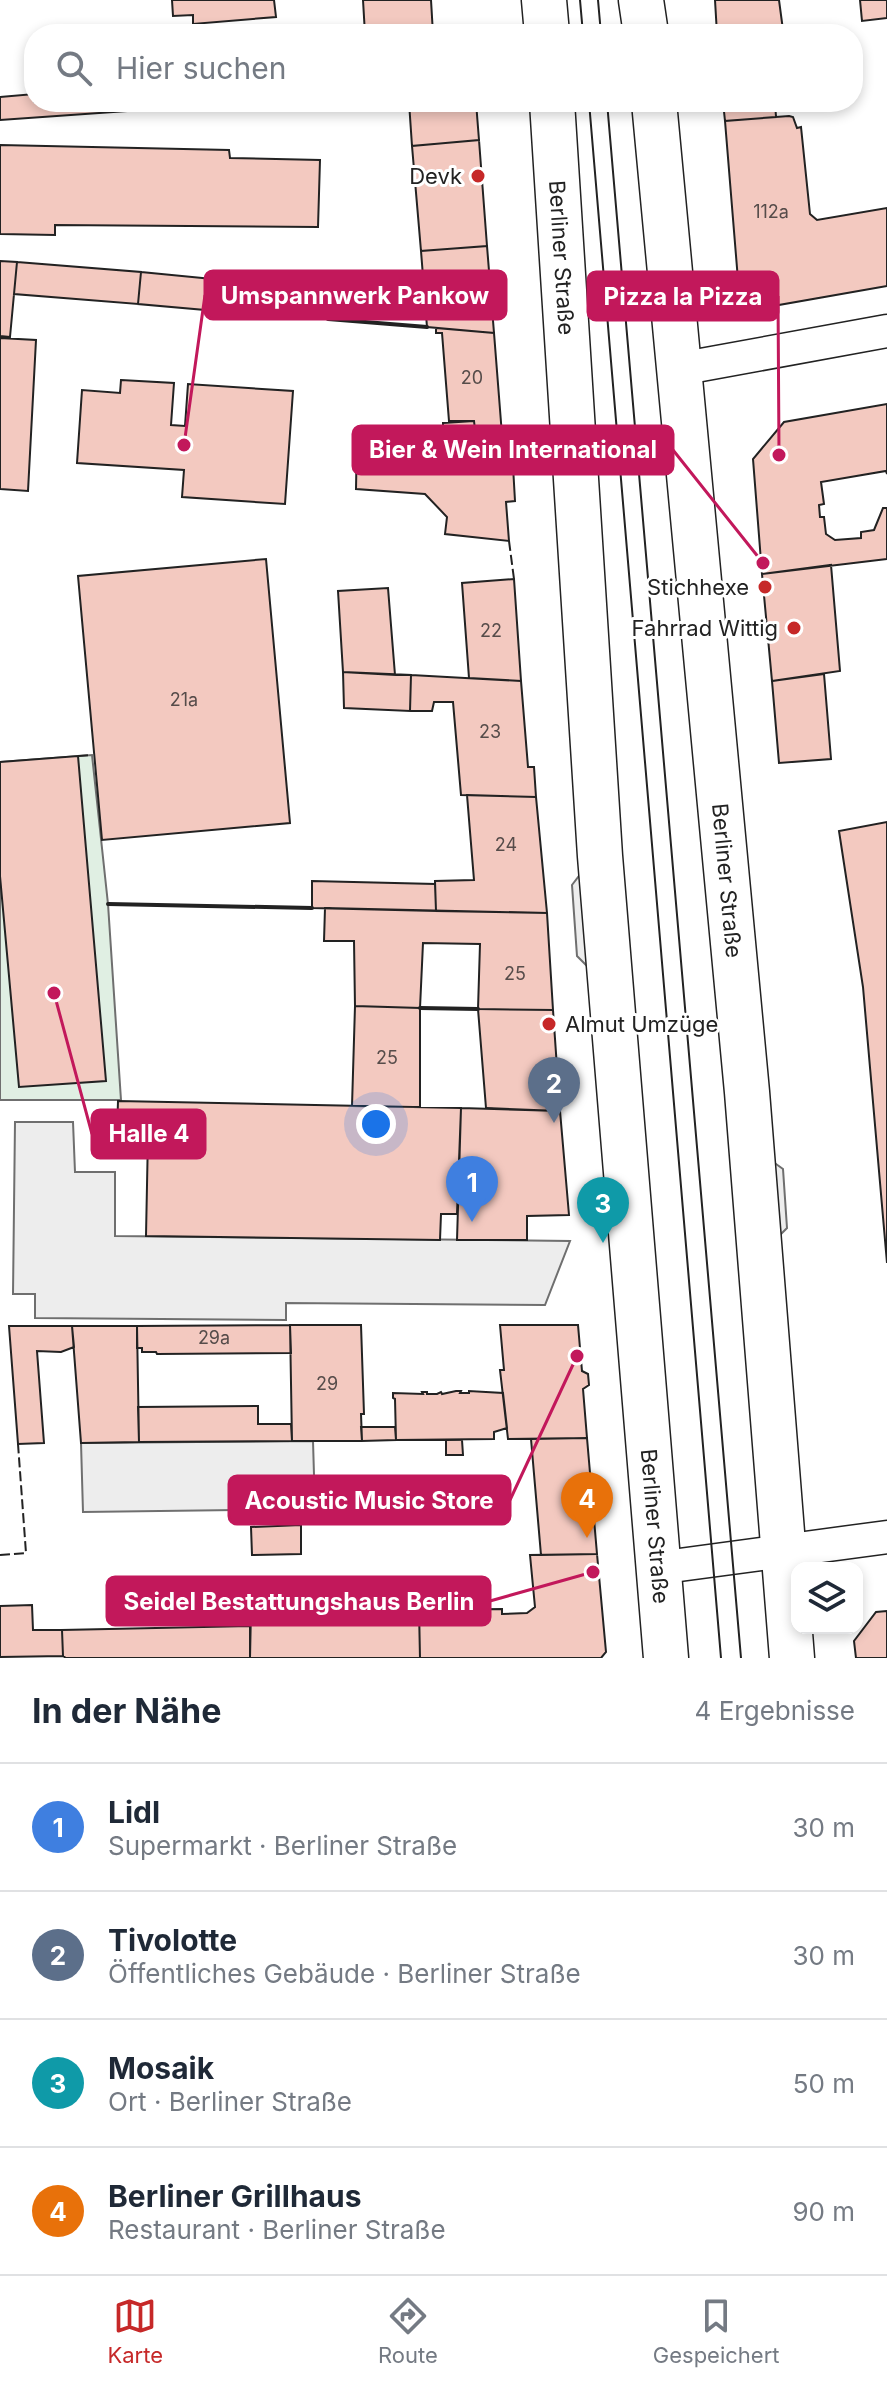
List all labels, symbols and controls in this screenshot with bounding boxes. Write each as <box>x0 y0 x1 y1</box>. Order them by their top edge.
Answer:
search box <box>24 24 863 112</box>
icon: search <box>52 46 96 90</box>
text: Hier suchen <box>116 50 286 86</box>
place label: Devk <box>409 163 462 189</box>
marker: Devk <box>469 167 487 185</box>
street label: Berliner Straße <box>544 179 580 336</box>
house number: 112a <box>753 201 789 222</box>
callout: Umspannwerk Pankow <box>205 271 506 319</box>
callout: Pizza la Pizza <box>588 272 778 320</box>
text: Umspannwerk Pankow <box>221 281 490 310</box>
text: Pizza la Pizza <box>604 282 762 311</box>
house number: 20 <box>461 367 483 388</box>
callout: Bier & Wein International <box>353 426 673 474</box>
text: Bier & Wein International <box>369 435 657 464</box>
place label: Stichhexe <box>647 574 749 600</box>
marker: Stichhexe <box>756 578 774 596</box>
place label: Fahrrad Wittig <box>632 615 778 641</box>
marker: Fahrrad Wittig <box>785 619 803 637</box>
house number: 22 <box>480 620 502 641</box>
house number: 21a <box>170 689 198 710</box>
house number: 23 <box>479 721 501 742</box>
street label: Berliner Straße <box>707 802 747 959</box>
house number: 24 <box>495 834 517 855</box>
house number: 25 <box>504 963 526 984</box>
place label: Almut Umzüge <box>565 1011 718 1037</box>
marker: Almut Umzüge <box>540 1015 558 1033</box>
house number: 25 <box>376 1047 398 1068</box>
pin: 2 <box>528 1057 580 1123</box>
your location <box>356 1104 396 1144</box>
callout: Halle 4 <box>92 1110 205 1158</box>
text: Halle 4 <box>108 1119 190 1148</box>
pin: 1 <box>446 1156 498 1222</box>
pin: 3 <box>577 1177 629 1243</box>
house number: 29a <box>198 1327 230 1348</box>
house number: 29 <box>316 1373 338 1394</box>
street label: Berliner Straße <box>636 1448 674 1605</box>
pin: 4 <box>561 1472 613 1538</box>
callout: Acoustic Music Store <box>229 1476 510 1524</box>
text: Acoustic Music Store <box>244 1486 494 1515</box>
map controls <box>791 1562 863 1634</box>
button: layers <box>791 1562 863 1634</box>
callout: Seidel Bestattungshaus Berlin <box>107 1577 490 1625</box>
text: Seidel Bestattungshaus Berlin <box>123 1587 475 1616</box>
text: In der Nähe <box>32 1690 221 1731</box>
text: 4 Ergebnisse <box>695 1695 855 1726</box>
text: Lidl <box>108 1794 160 1830</box>
text: 1 <box>52 1812 64 1843</box>
text: 30 m <box>792 1812 855 1843</box>
text: Supermarkt · Berliner Straße <box>108 1830 457 1861</box>
text: Tivolotte <box>108 1922 237 1958</box>
text: 2 <box>50 1940 66 1971</box>
text: 30 m <box>792 1940 855 1971</box>
text: Öffentliches Gebäude · Berliner Straße <box>108 1958 581 1989</box>
text: Mosaik <box>108 2050 214 2086</box>
text: 3 <box>50 2068 66 2099</box>
text: 50 m <box>793 2068 855 2099</box>
text: Ort · Berliner Straße <box>108 2086 352 2117</box>
text: Berliner Grillhaus <box>108 2178 361 2214</box>
text: 4 <box>49 2196 67 2227</box>
text: 90 m <box>792 2196 855 2227</box>
text: Restaurant · Berliner Straße <box>108 2214 446 2245</box>
tab: Karte <box>107 2294 163 2368</box>
tab: Route <box>378 2294 438 2368</box>
tab: Gespeichert <box>653 2294 780 2368</box>

